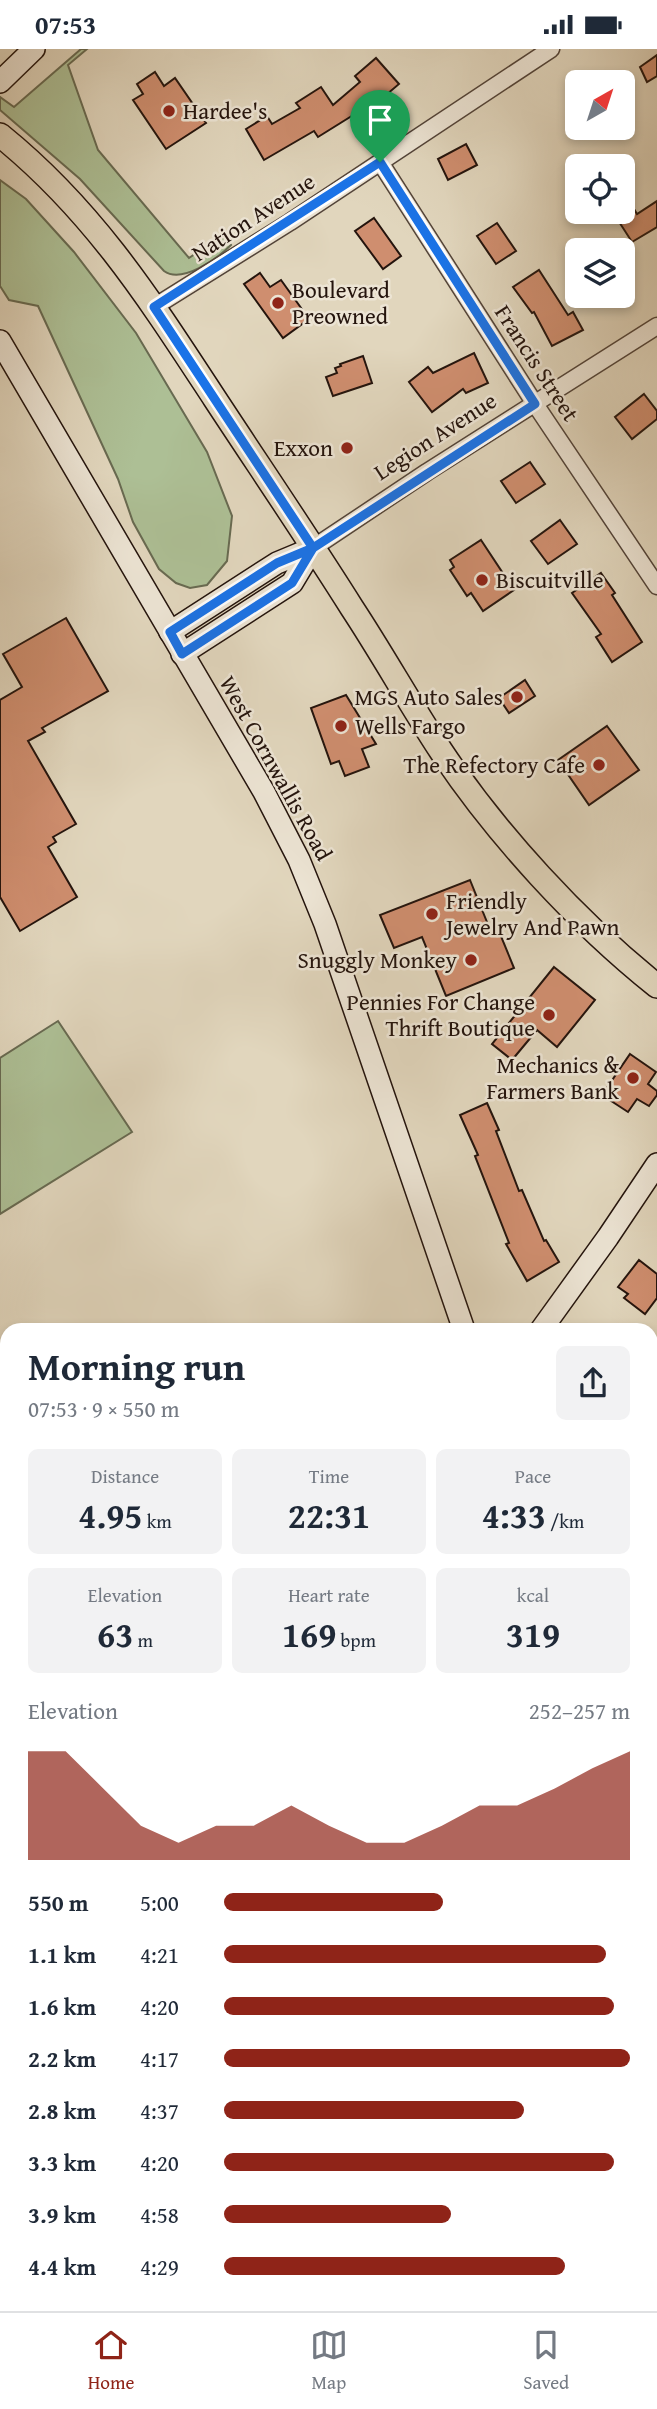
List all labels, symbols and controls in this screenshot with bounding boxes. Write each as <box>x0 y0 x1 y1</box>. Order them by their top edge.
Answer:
text: 07:53 <box>35 5 96 44</box>
north arrow <box>565 70 635 140</box>
map controls <box>565 70 635 308</box>
pin <box>350 90 410 162</box>
place label: Hardee's <box>183 94 267 127</box>
icon: arrive <box>361 101 399 139</box>
marker: Hardee's <box>161 103 177 119</box>
button: locate <box>565 154 635 224</box>
street label: Nation Avenue <box>185 164 321 269</box>
button: layers <box>565 238 635 308</box>
place label: Boulevard Preowned <box>292 273 391 332</box>
marker: Boulevard Preowned <box>270 295 286 311</box>
street label: Francis Street <box>487 298 588 428</box>
street label: Legion Avenue <box>367 384 503 488</box>
place label: Exxon <box>274 431 333 464</box>
marker: Exxon <box>339 440 355 456</box>
place label: Biscuitville <box>496 563 603 596</box>
marker: Biscuitville <box>474 572 490 588</box>
street label: West Cornwallis Road <box>212 669 341 867</box>
place label: MGS Auto Sales <box>354 680 503 713</box>
marker: MGS Auto Sales <box>509 689 525 705</box>
place label: Wells Fargo <box>355 709 465 742</box>
marker: Wells Fargo <box>333 718 349 734</box>
place label: The Refectory Cafe <box>404 748 585 781</box>
marker: The Refectory Cafe <box>591 757 607 773</box>
place label: Friendly Jewelry And Pawn <box>443 884 620 943</box>
marker: Friendly Jewelry And Pawn <box>424 906 440 922</box>
place label: Snuggly Monkey <box>298 943 458 976</box>
marker: Snuggly Monkey <box>463 952 479 968</box>
place label: Pennies For Change Thrift Boutique <box>347 985 535 1044</box>
marker: Pennies For Change Thrift Boutique <box>541 1007 557 1023</box>
place label: Mechanics & Farmers Bank <box>487 1048 619 1107</box>
marker: Mechanics & Farmers Bank <box>625 1070 641 1086</box>
text: Morning run <box>28 1338 245 1394</box>
button: share <box>556 1346 630 1420</box>
text: 07:53 · 9 × 550 m <box>28 1392 180 1425</box>
text: Distance <box>91 1462 159 1490</box>
text: Time <box>309 1462 349 1490</box>
text: Pace <box>515 1462 551 1490</box>
text: 4.95 <box>78 1490 142 1541</box>
text: 22:31 <box>288 1490 370 1541</box>
text: 4:33 <box>482 1490 546 1541</box>
text: km <box>142 1507 172 1535</box>
text: /km <box>546 1507 584 1535</box>
text: Elevation <box>88 1581 162 1609</box>
text: Heart rate <box>288 1581 370 1609</box>
text: kcal <box>517 1581 549 1609</box>
text: 63 <box>97 1609 133 1660</box>
text: 169 <box>282 1609 336 1660</box>
text: 319 <box>506 1609 560 1660</box>
text: m <box>133 1626 153 1654</box>
text: bpm <box>336 1626 376 1654</box>
text: Elevation <box>28 1694 118 1727</box>
text: 252–257 m <box>529 1694 630 1727</box>
text: 550 m <box>28 1886 89 1919</box>
text: 5:00 <box>140 1886 179 1919</box>
text: 1.1 km <box>28 1938 96 1971</box>
text: 4:21 <box>140 1938 179 1971</box>
text: 1.6 km <box>28 1990 96 2023</box>
text: 4:20 <box>140 1990 179 2023</box>
text: 2.2 km <box>28 2042 96 2075</box>
text: 4:17 <box>140 2042 179 2075</box>
text: 2.8 km <box>28 2094 96 2127</box>
text: 4:37 <box>140 2094 179 2127</box>
text: 3.3 km <box>28 2146 96 2179</box>
text: 4:20 <box>140 2146 179 2179</box>
text: 3.9 km <box>28 2198 96 2231</box>
text: 4:58 <box>140 2198 179 2231</box>
text: 4.4 km <box>28 2250 96 2283</box>
text: 4:29 <box>140 2250 179 2283</box>
tab: Home <box>88 2326 134 2396</box>
tab: Map <box>310 2326 348 2396</box>
tab: Saved <box>523 2326 569 2396</box>

